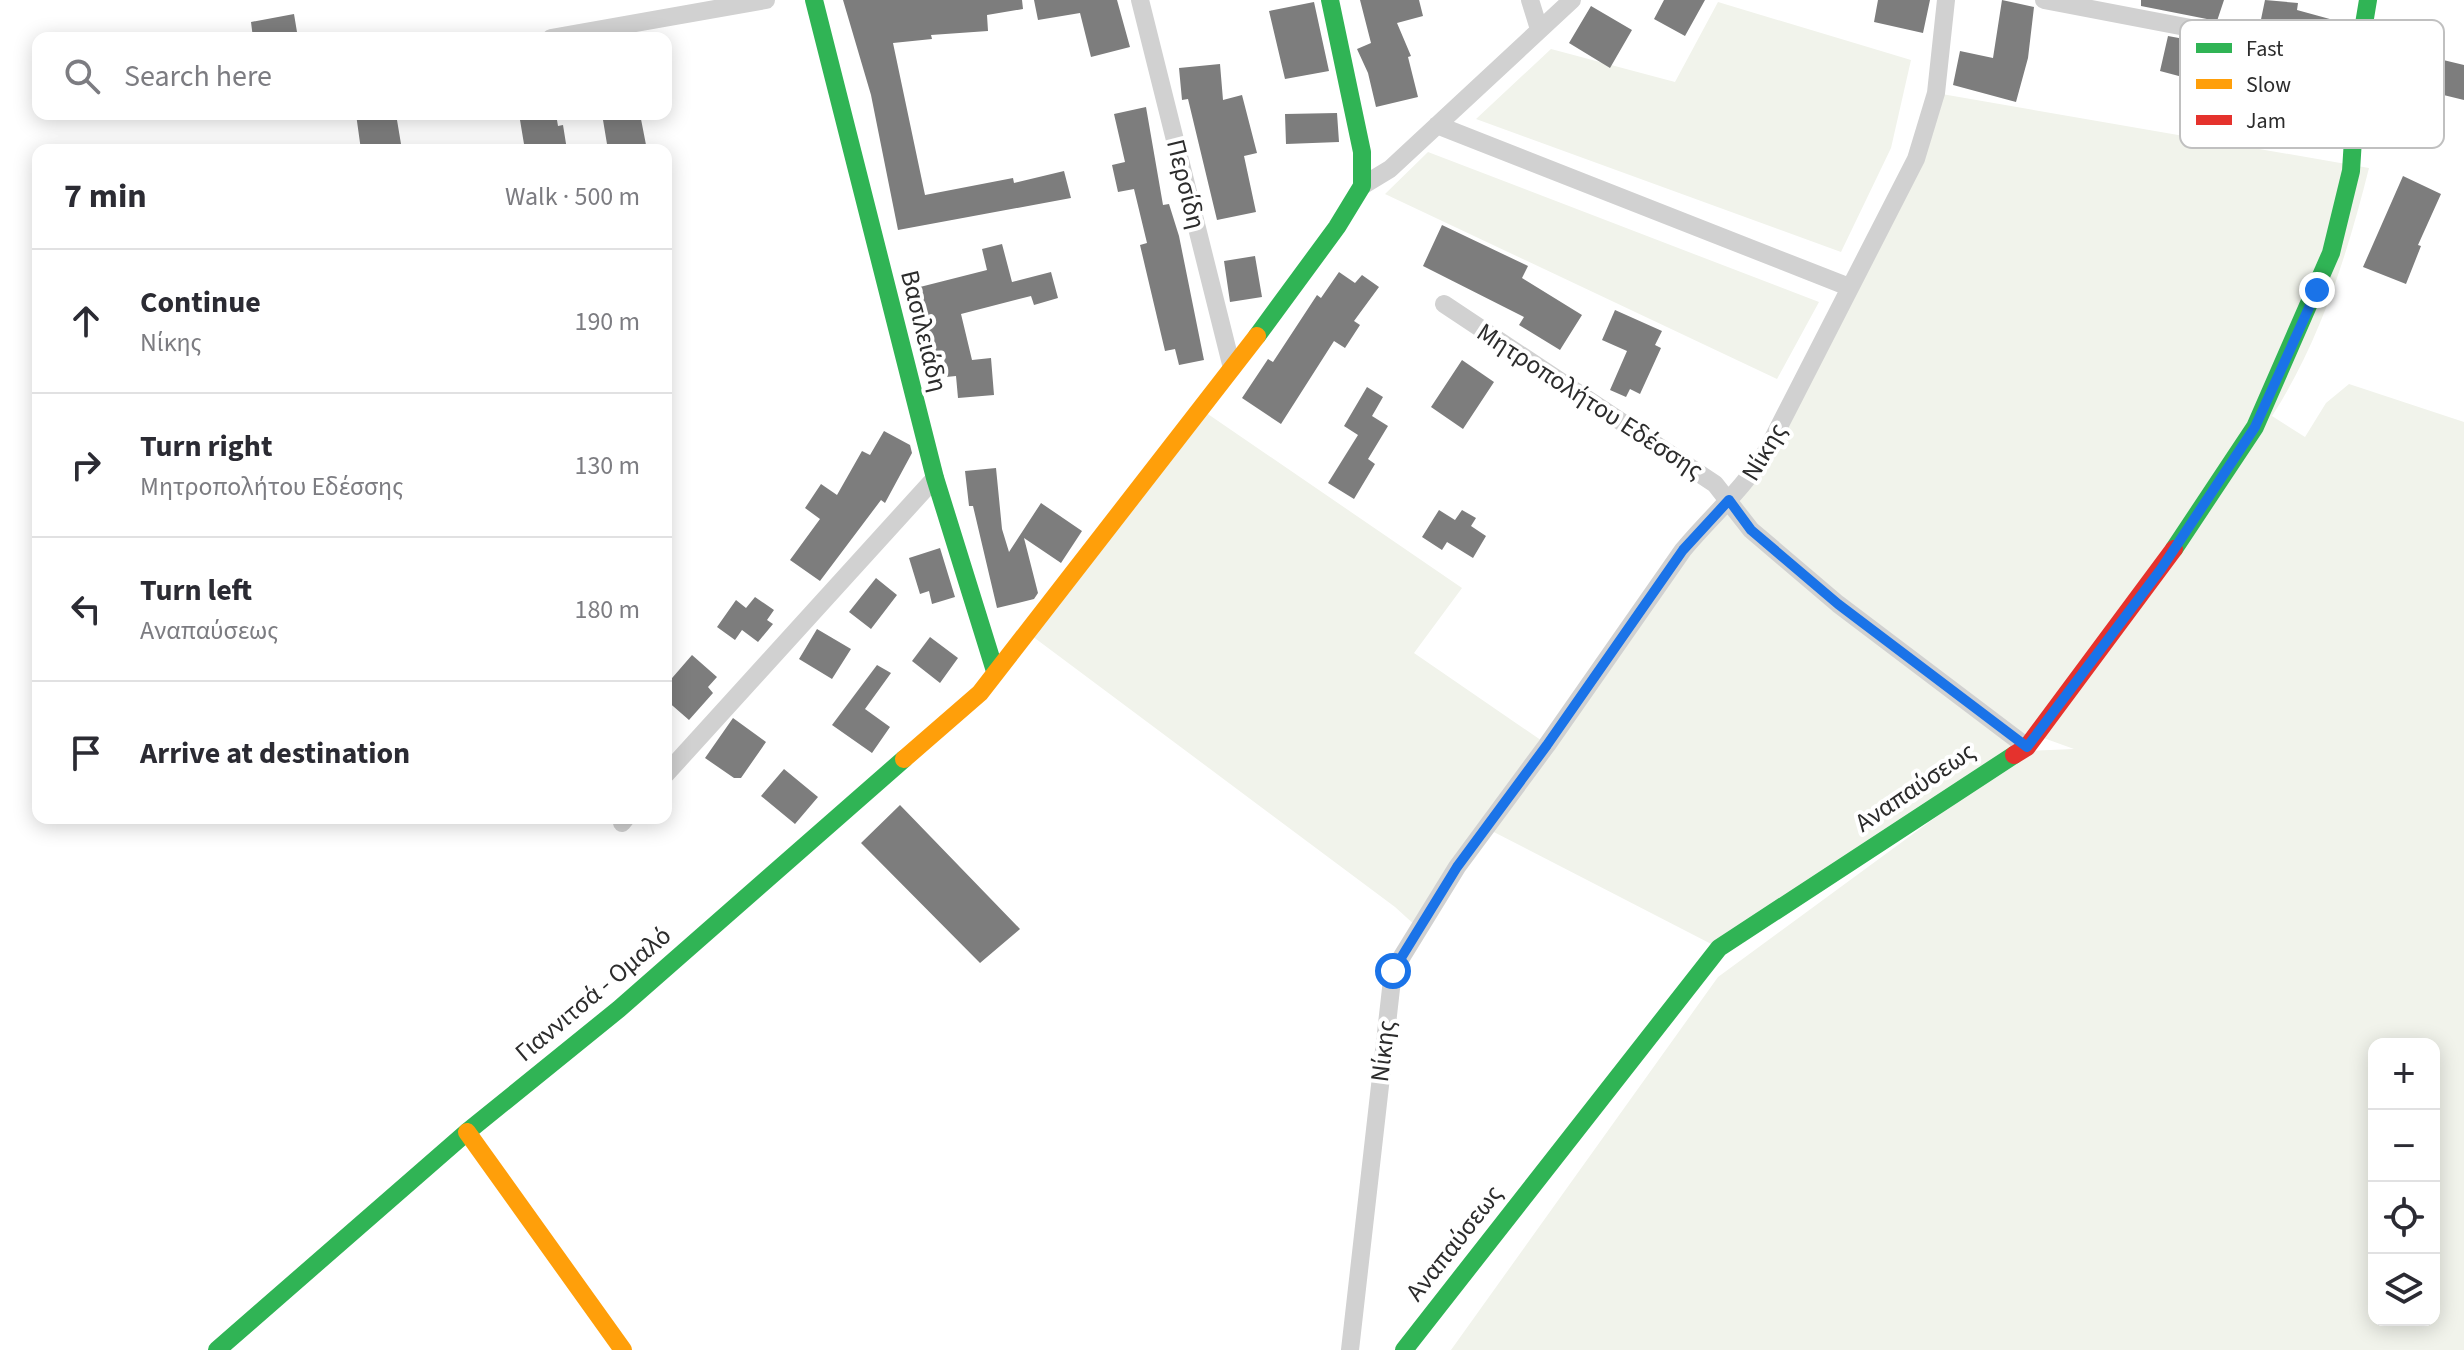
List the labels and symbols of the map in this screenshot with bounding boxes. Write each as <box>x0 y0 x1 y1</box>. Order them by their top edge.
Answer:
legend <box>2180 20 2444 148</box>
text: Fast <box>2246 33 2284 65</box>
text: Slow <box>2246 69 2291 101</box>
text: Jam <box>2246 105 2286 137</box>
street label: Περσίδη <box>1157 135 1215 233</box>
street label: Βασιλειάδη <box>891 266 957 396</box>
route end <box>2299 272 2335 308</box>
street label: Μητροπολήτου Εδέσσης <box>1469 314 1711 488</box>
street label: Νίκης <box>1732 416 1796 488</box>
street label: Αναπαύσεως <box>1847 733 1983 841</box>
street label: Γιαννιτσά - Ομαλό <box>507 917 679 1071</box>
route start <box>1375 953 1411 989</box>
street label: Νίκης <box>1361 1018 1405 1084</box>
street label: Αναπαύσεως <box>1397 1177 1511 1309</box>

